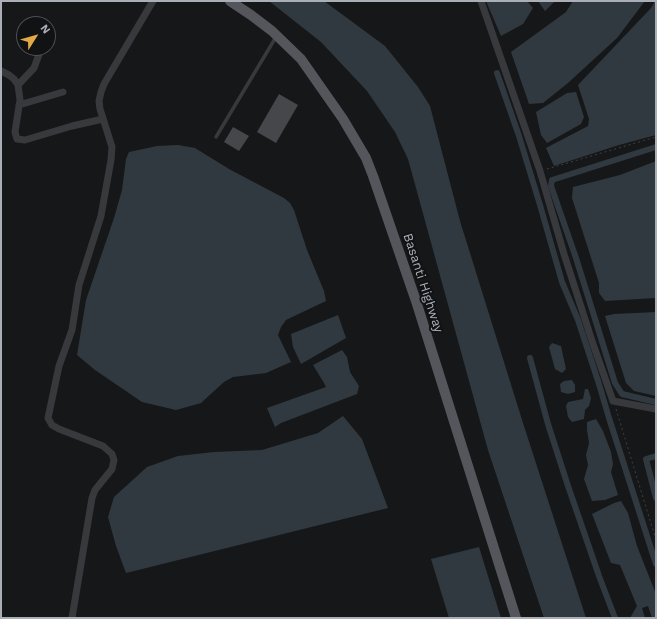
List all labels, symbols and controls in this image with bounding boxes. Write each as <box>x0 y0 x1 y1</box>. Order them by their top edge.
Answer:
north arrow <box>16 16 56 56</box>
text: N <box>38 22 53 36</box>
street label: Basanti Highway <box>400 231 446 335</box>

